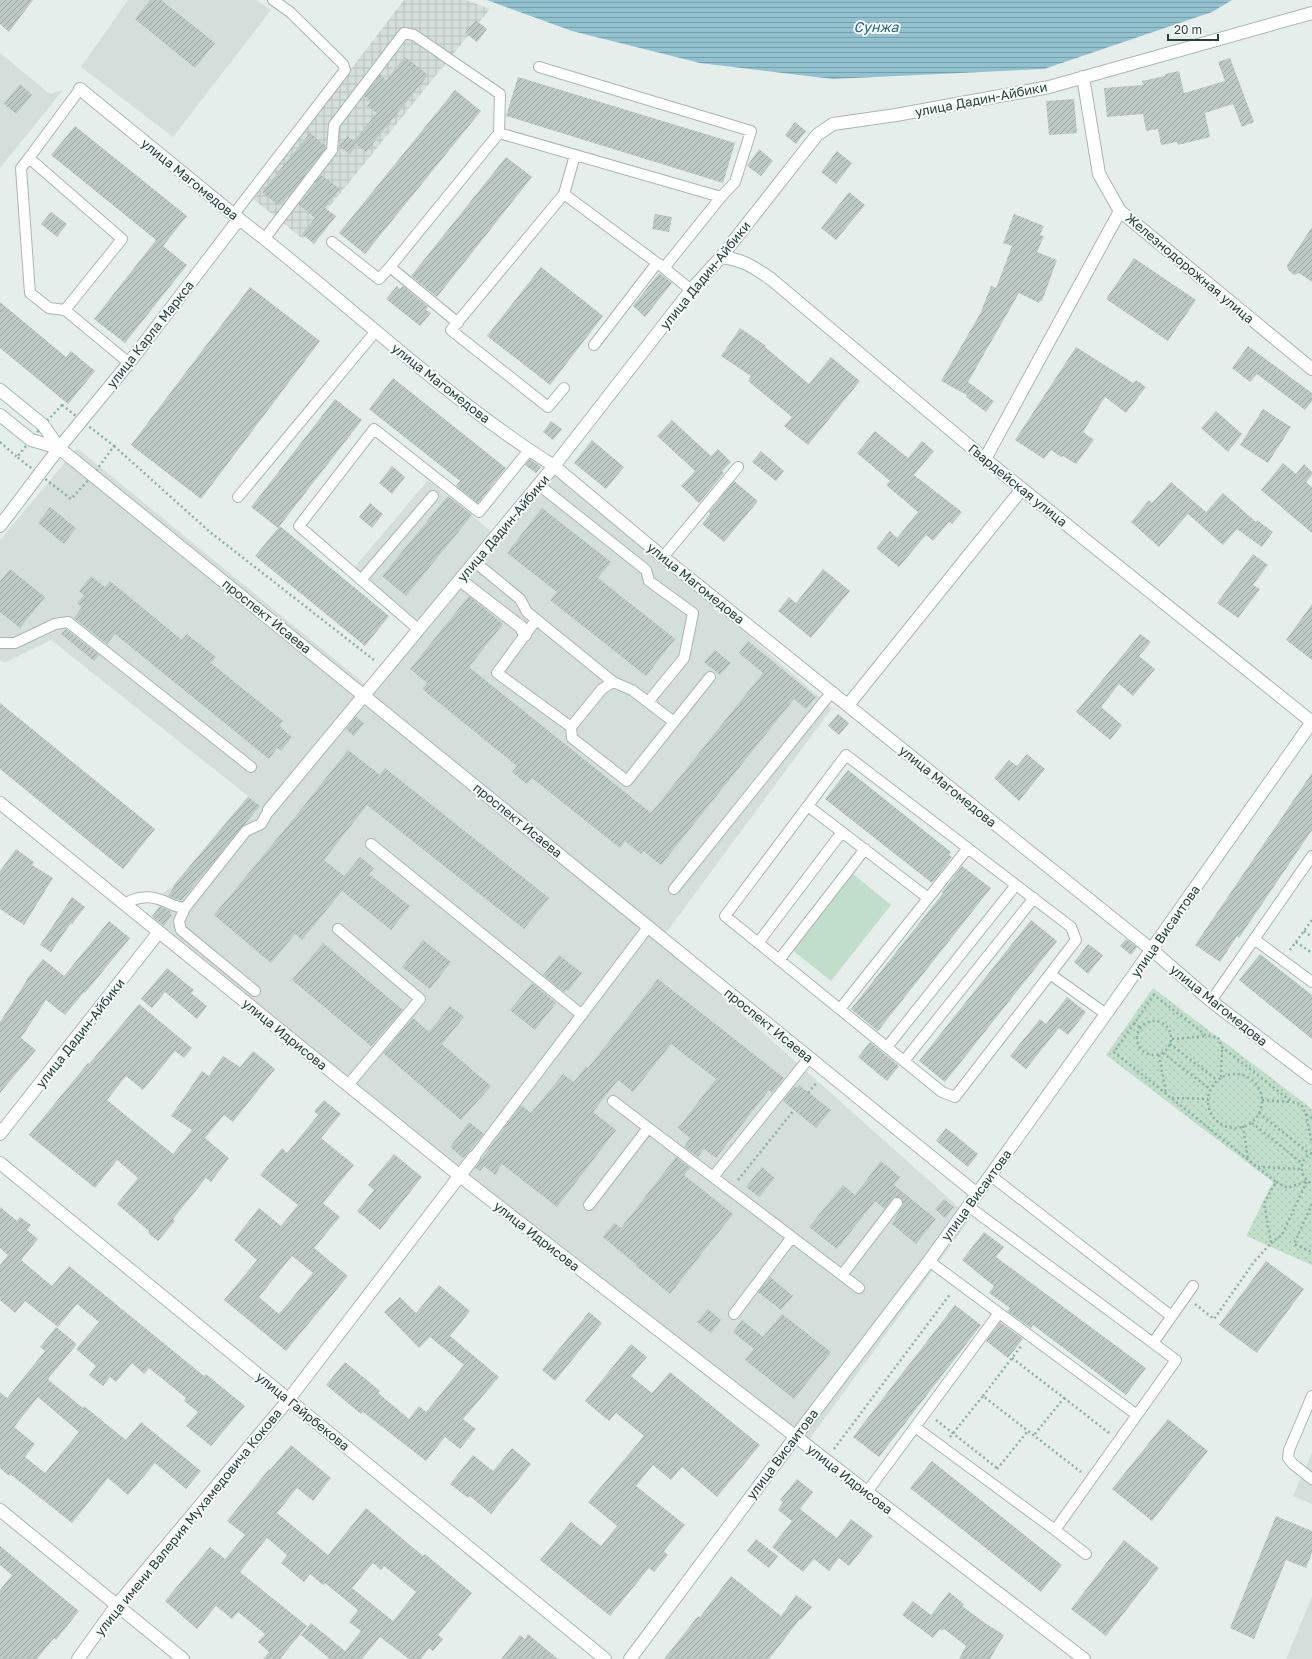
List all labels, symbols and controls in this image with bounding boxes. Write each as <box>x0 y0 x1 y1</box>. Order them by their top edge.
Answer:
scale bar <box>1168 16 1218 42</box>
water label: Сунжа <box>854 18 900 35</box>
text: 20 m <box>1174 22 1202 37</box>
street label: улица Дадин-Айбики <box>913 78 1049 120</box>
street label: улица Магомедова <box>138 135 242 223</box>
street label: Железнодорожная улица <box>1122 210 1258 326</box>
street label: улица Дадин-Айбики <box>656 218 754 332</box>
street label: улица Карла Маркса <box>103 277 197 391</box>
street label: улица Магомедова <box>389 340 493 426</box>
street label: Гвардейская улица <box>965 440 1071 530</box>
street label: улица Дадин-Айбики <box>454 471 552 585</box>
street label: улица Магомедова <box>644 539 748 627</box>
street label: проспект Исаева <box>219 575 315 657</box>
street label: улица Магомедова <box>896 742 1000 830</box>
street label: проспект Исаева <box>470 779 566 861</box>
street label: улица Висаитова <box>1127 882 1203 980</box>
street label: улица Магомедова <box>1167 961 1271 1049</box>
street label: улица Дадин-Айбики <box>32 975 128 1091</box>
street label: проспект Исаева <box>721 984 817 1066</box>
street label: улица Идрисова <box>239 995 331 1073</box>
street label: улица Висаитова <box>937 1146 1015 1244</box>
street label: улица Идрисова <box>491 1197 583 1275</box>
street label: улица Гайрбекова <box>253 1368 353 1454</box>
street label: улица имени Валерия Мухамедовича Кокова <box>91 1405 285 1639</box>
street label: улица Висаитова <box>743 1406 821 1502</box>
street label: улица Идрисова <box>804 1440 896 1518</box>

